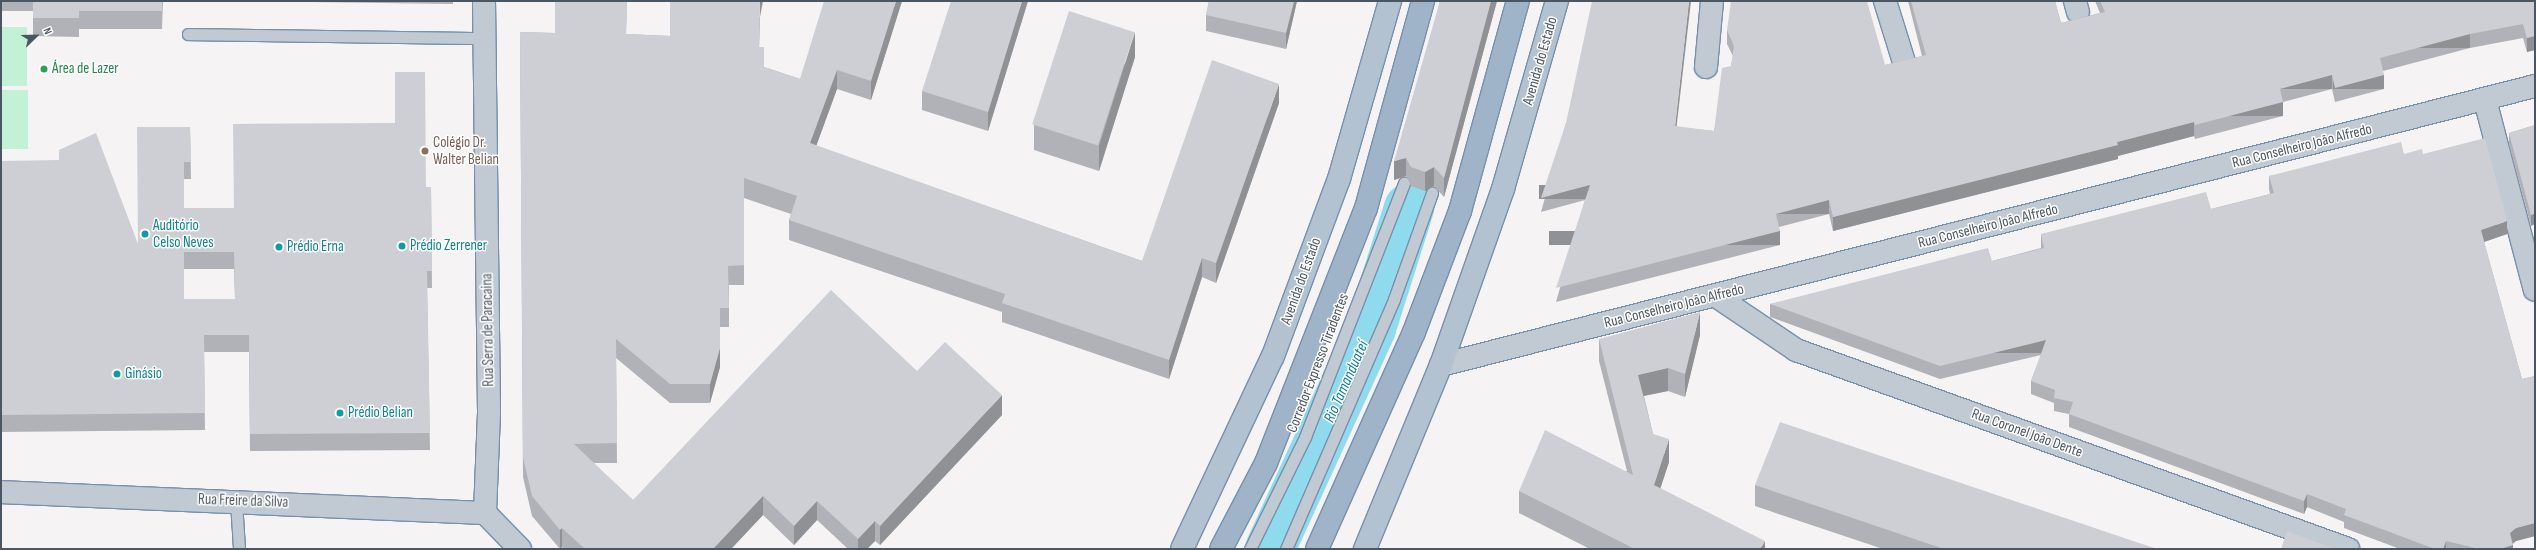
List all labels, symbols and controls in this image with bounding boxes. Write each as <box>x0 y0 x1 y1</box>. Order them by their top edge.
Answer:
street label: Avenida do Estado <box>1519 15 1561 107</box>
north arrow <box>16 16 56 56</box>
text: N <box>40 26 55 36</box>
place label: Área de Lazer <box>52 60 118 78</box>
marker: Área de Lazer <box>39 64 49 74</box>
street label: Rua Conselheiro João Alfredo <box>2230 120 2374 172</box>
place label: Colégio Dr. Walter Belian <box>433 133 499 168</box>
marker: Colégio Dr. Walter Belian <box>420 146 430 156</box>
street label: Rua Conselheiro João Alfredo <box>1916 200 2060 252</box>
place label: Auditório Celso Neves <box>153 216 214 251</box>
marker: Auditório Celso Neves <box>140 229 150 239</box>
street label: Avenida do Estado <box>1277 235 1325 327</box>
place label: Prédio Zerrener <box>410 237 487 255</box>
place label: Prédio Erna <box>287 238 344 256</box>
marker: Prédio Zerrener <box>397 241 407 251</box>
marker: Prédio Erna <box>274 242 284 252</box>
street label: Rua Serra de Paracaina <box>478 273 498 387</box>
street label: Rua Conselheiro João Alfredo <box>1602 280 1746 332</box>
street label: Corredor Expresso Tiradentes <box>1283 291 1353 435</box>
water label: Rio Tamanduateí <box>1320 338 1374 426</box>
place label: Ginásio <box>125 365 162 383</box>
marker: Ginásio <box>112 369 122 379</box>
place label: Prédio Belian <box>348 404 413 422</box>
street label: Rua Coronel João Dente <box>1969 405 2085 461</box>
marker: Prédio Belian <box>335 408 345 418</box>
street label: Rua Freire da Silva <box>198 490 288 512</box>

